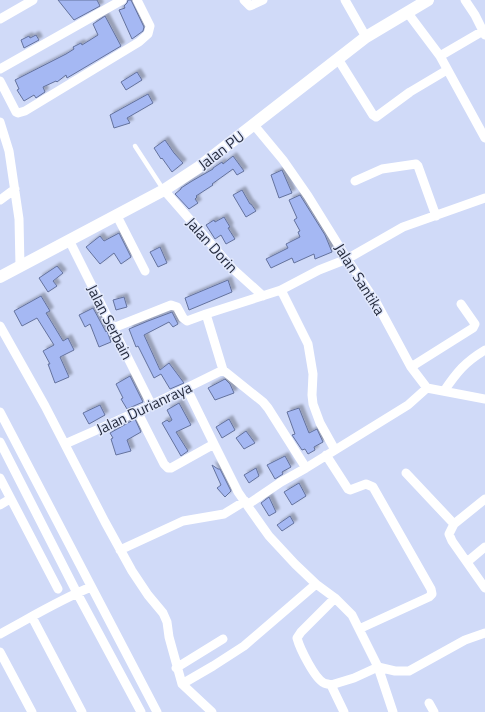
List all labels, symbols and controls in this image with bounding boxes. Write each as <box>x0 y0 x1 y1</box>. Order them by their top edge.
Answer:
street label: Jalan PU <box>193 125 249 175</box>
street label: Jalan Dorin <box>181 212 243 278</box>
street label: Jalan Santika <box>329 239 391 320</box>
street label: Jalan Serbain <box>81 280 139 364</box>
street label: Jalan Durianraya <box>92 376 196 440</box>

